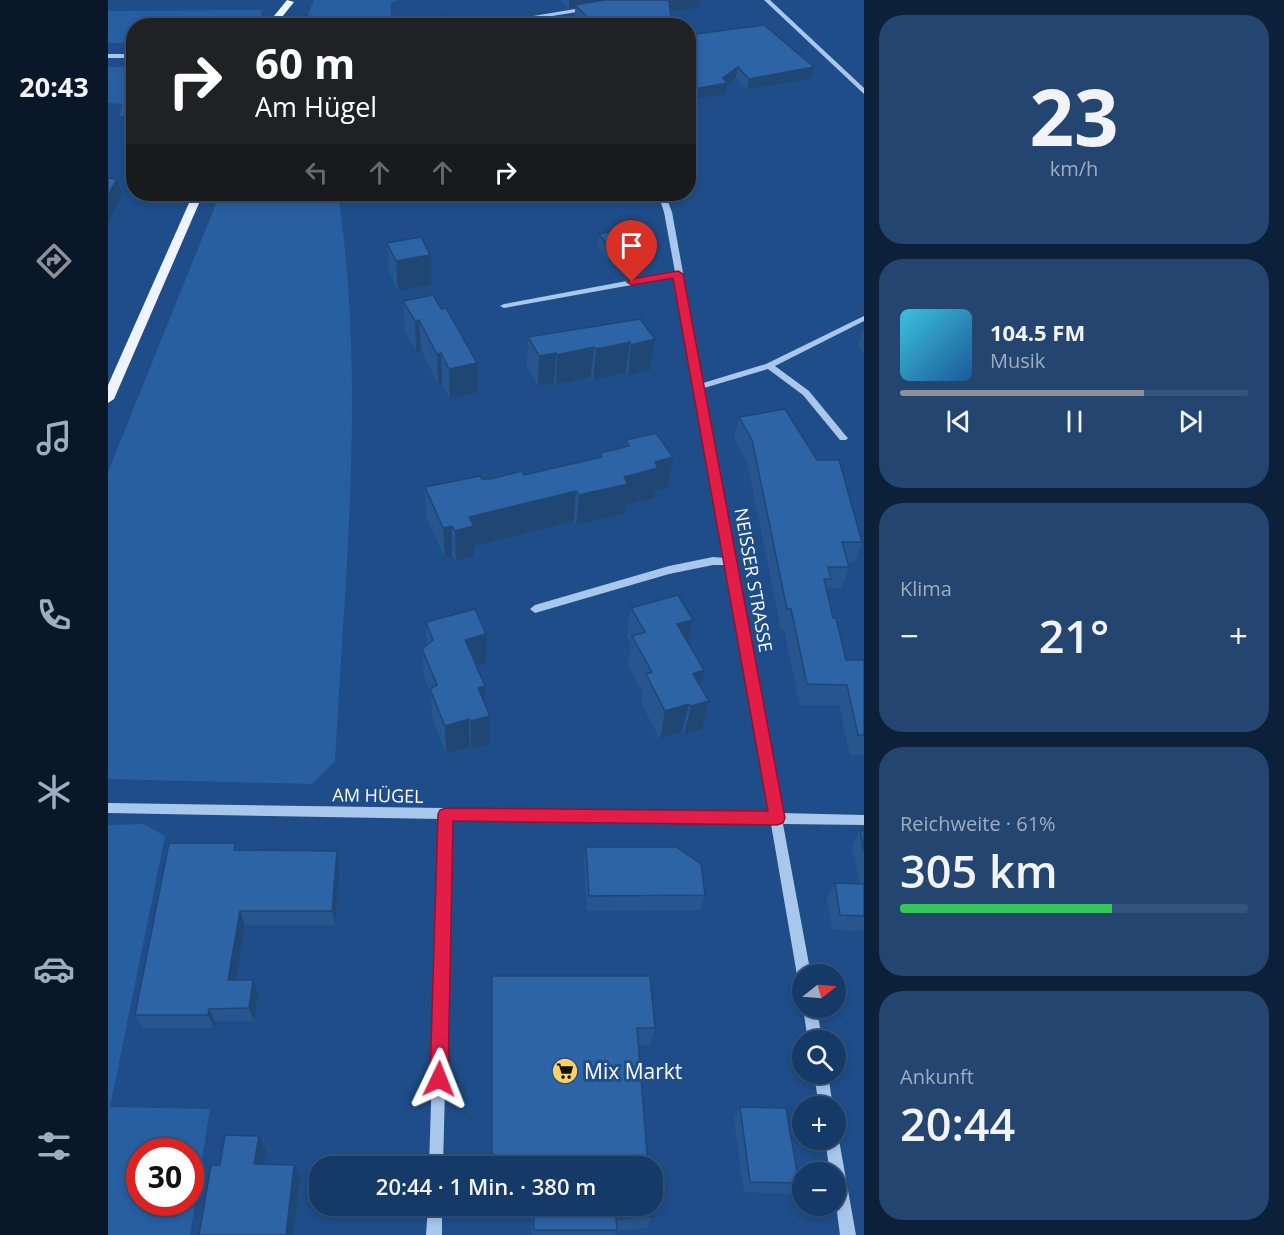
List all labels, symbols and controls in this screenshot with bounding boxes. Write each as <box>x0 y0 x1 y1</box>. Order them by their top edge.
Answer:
text: 60 m <box>255 34 355 91</box>
icon: right <box>156 42 234 120</box>
text: 23 <box>1029 63 1119 169</box>
text: 20:43 <box>19 68 89 105</box>
text: Am Hügel <box>255 88 377 125</box>
text: km/h <box>1050 155 1098 182</box>
icon: left <box>300 156 333 189</box>
icon: ahead <box>363 156 396 189</box>
icon: ahead <box>426 156 459 189</box>
icon: right <box>489 156 522 189</box>
pin <box>606 220 657 282</box>
icon: arrive <box>615 229 648 262</box>
icon: directions <box>33 240 75 282</box>
text: 104.5 FM <box>990 317 1085 347</box>
text: Musik <box>990 347 1045 374</box>
icon: previous <box>942 405 975 438</box>
icon: pause <box>1058 405 1091 438</box>
icon: next <box>1174 405 1207 438</box>
icon: music <box>33 417 75 459</box>
street label: NEISSER STRASSE <box>729 506 779 654</box>
text: Klima <box>900 575 952 602</box>
icon: phone <box>33 594 75 636</box>
text: 21° <box>1039 605 1109 666</box>
text: − <box>900 613 919 658</box>
text: + <box>1229 613 1248 658</box>
icon: climate <box>33 771 75 813</box>
street label: AM HÜGEL <box>332 782 424 808</box>
text: Reichweite · 61% <box>900 810 1056 837</box>
text: 305 km <box>900 840 1058 901</box>
icon: car <box>33 948 75 990</box>
north arrow <box>792 964 846 1018</box>
map controls <box>792 964 846 1216</box>
button: search <box>792 1030 846 1084</box>
position arrow <box>407 1047 471 1111</box>
supermarket icon: Mix Markt <box>550 1056 580 1086</box>
place label: Mix Markt <box>584 1057 682 1085</box>
text: Ankunft <box>900 1063 974 1090</box>
text: 20:44 <box>900 1093 1015 1154</box>
button: + <box>792 1096 846 1150</box>
icon: filters <box>33 1125 75 1167</box>
speed limit sign: 30 <box>126 1138 204 1216</box>
button: − <box>792 1162 846 1216</box>
text: 20:44 · 1 Min. · 380 m <box>376 1171 596 1201</box>

